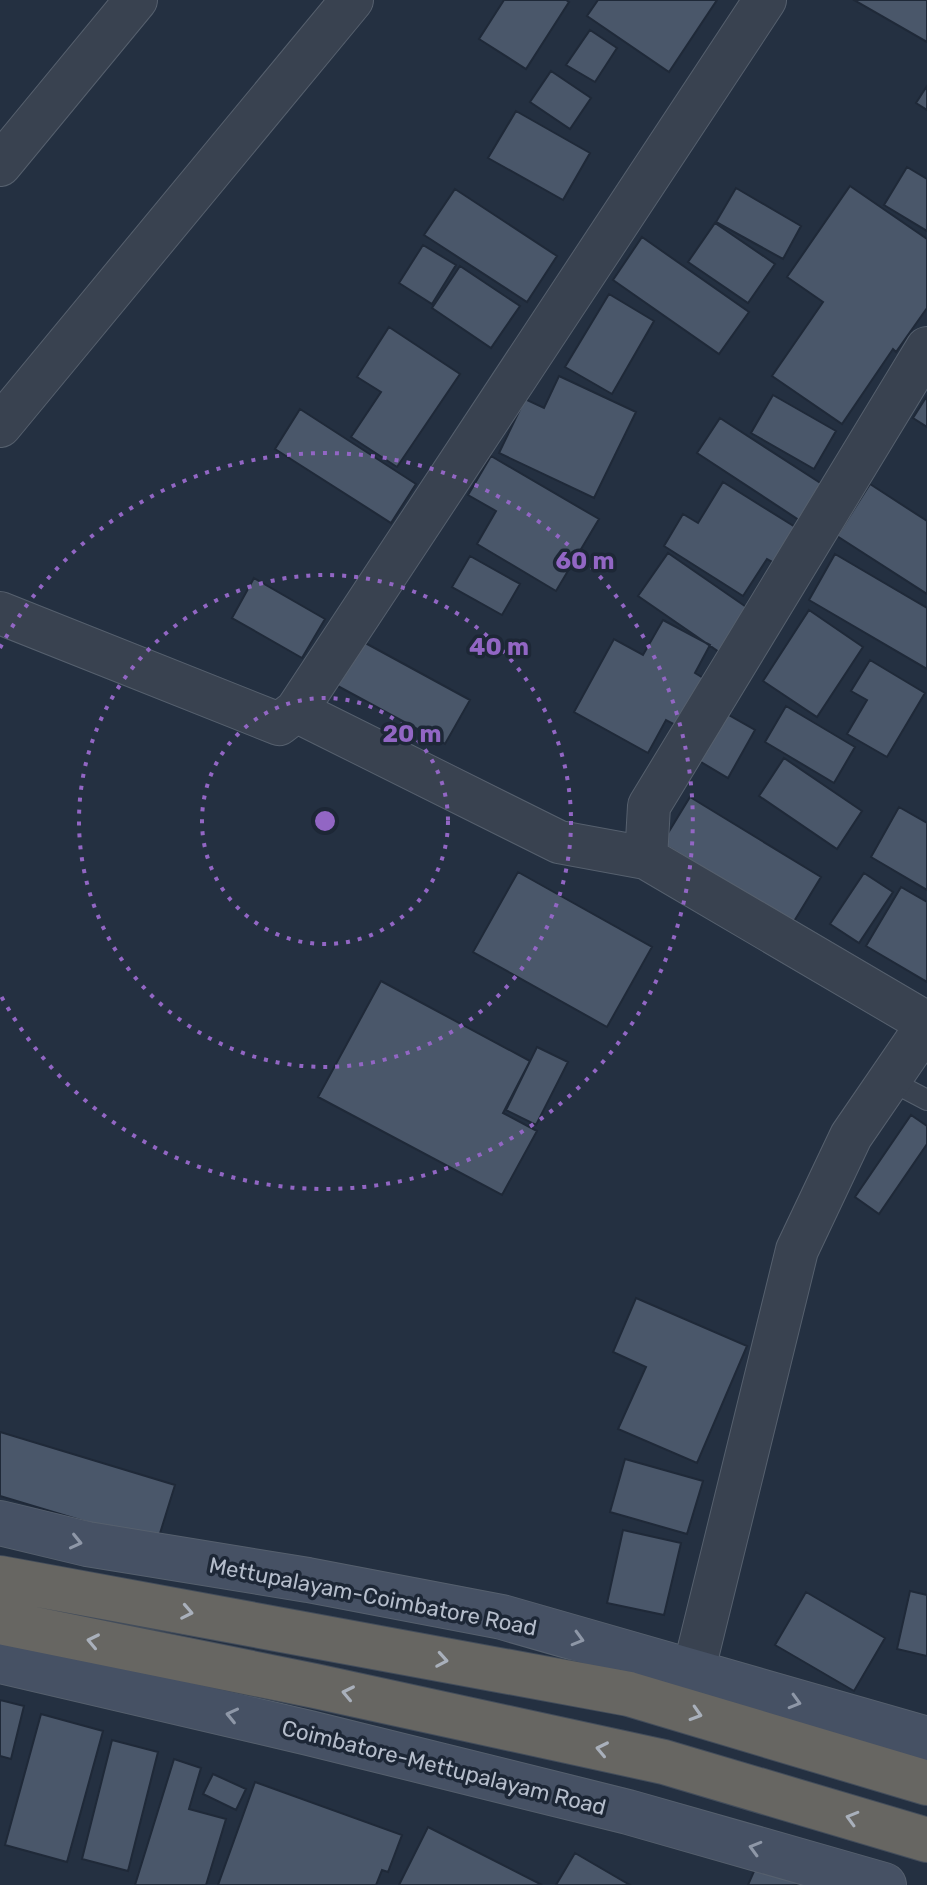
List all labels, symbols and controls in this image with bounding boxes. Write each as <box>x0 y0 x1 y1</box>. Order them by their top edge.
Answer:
text: 60 m <box>555 547 615 575</box>
text: 40 m <box>469 633 529 661</box>
text: 20 m <box>382 720 442 748</box>
centre of rings <box>311 807 339 835</box>
one-way arrow <box>68 1532 82 1549</box>
street label: Mettupalayam-Coimbatore Road <box>207 1551 539 1642</box>
one-way arrow <box>180 1603 193 1620</box>
one-way arrow <box>571 1630 584 1646</box>
one-way arrow <box>86 1633 100 1650</box>
one-way arrow <box>436 1650 449 1667</box>
one-way arrow <box>341 1685 355 1702</box>
one-way arrow <box>788 1693 802 1709</box>
one-way arrow <box>689 1705 703 1721</box>
one-way arrow <box>226 1707 240 1724</box>
street label: Coimbatore-Mettupalayam Road <box>279 1714 609 1821</box>
one-way arrow <box>595 1741 609 1758</box>
one-way arrow <box>846 1811 860 1827</box>
one-way arrow <box>749 1841 763 1857</box>

